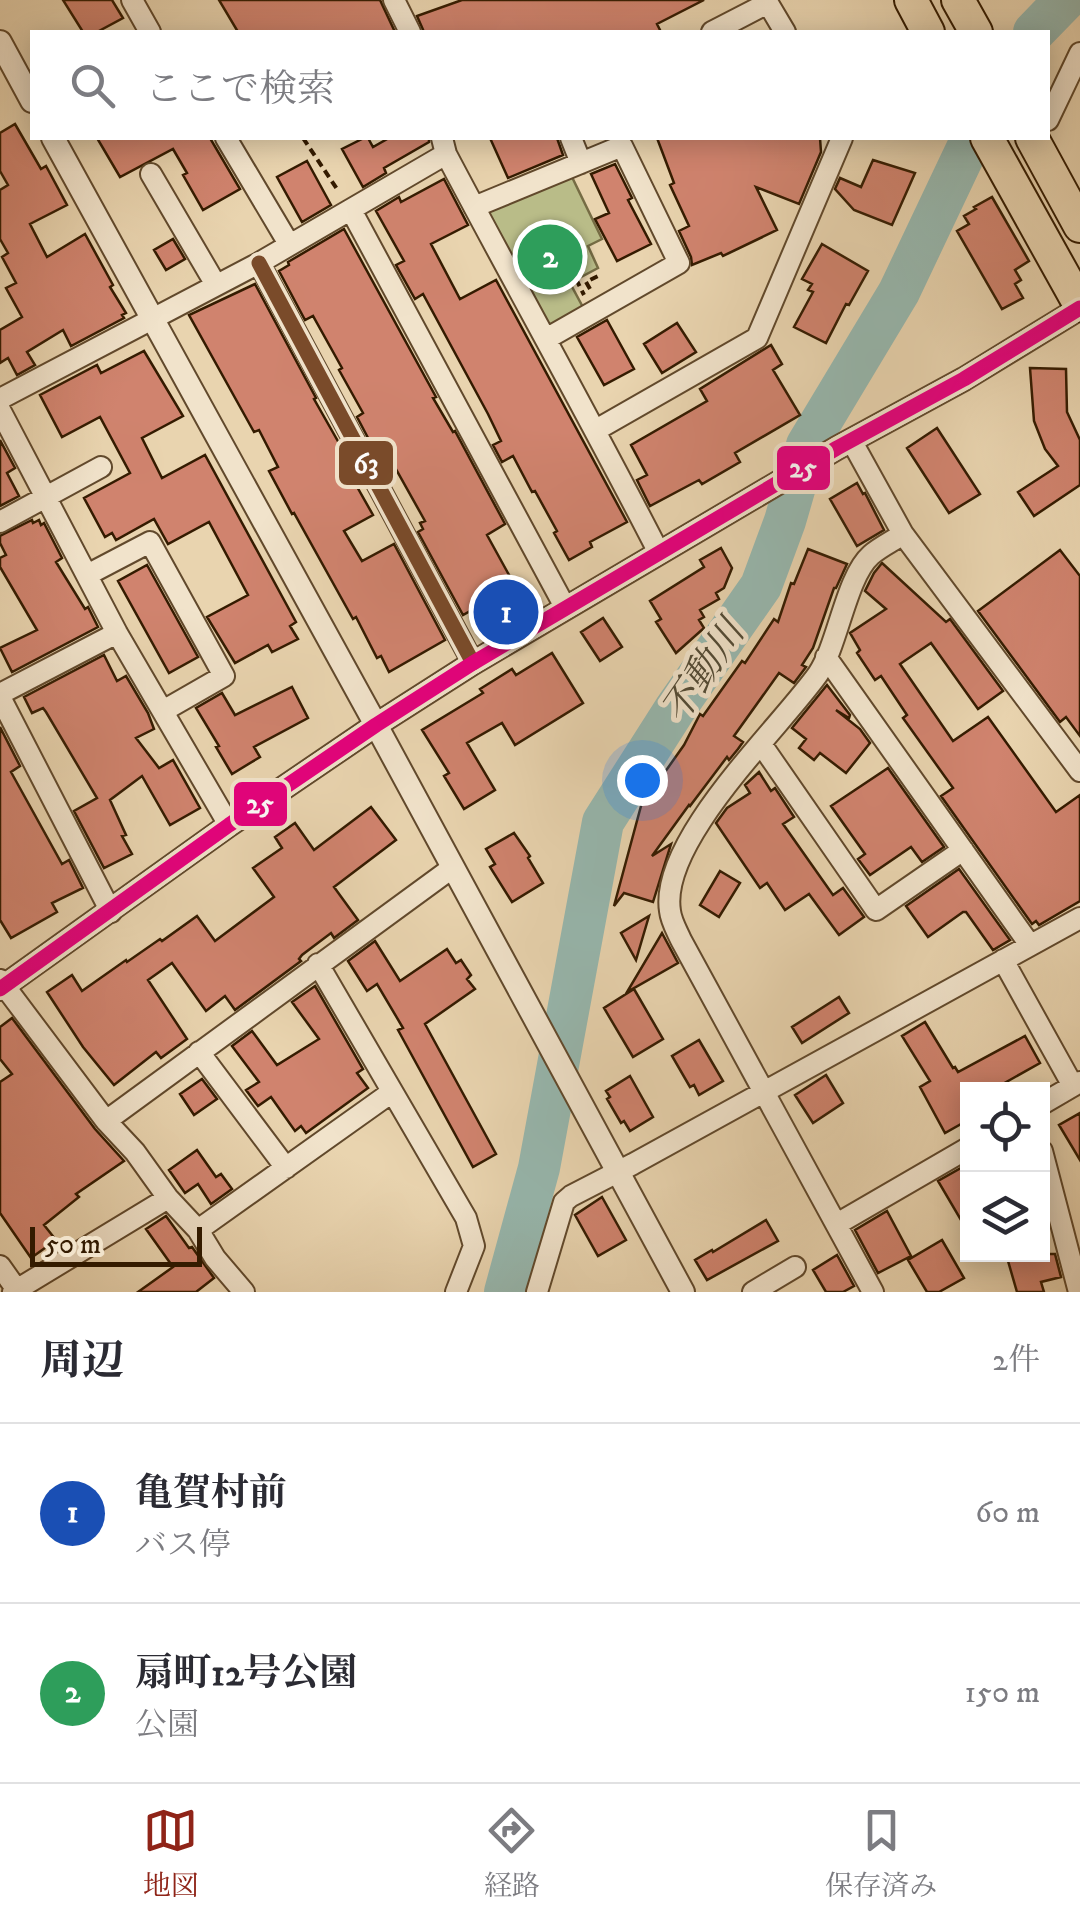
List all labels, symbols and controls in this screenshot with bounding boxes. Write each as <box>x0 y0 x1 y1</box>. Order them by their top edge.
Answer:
search box <box>30 30 1050 140</box>
icon: search <box>65 58 120 113</box>
text: ここで検索 <box>145 66 335 114</box>
pin: 2 <box>518 220 582 294</box>
line badge: 63 <box>337 439 395 487</box>
line badge: 25 <box>775 444 832 492</box>
text: 63 <box>353 447 379 482</box>
text: 25 <box>789 451 817 486</box>
pin: 1 <box>474 574 538 650</box>
water label: 不動川 <box>652 608 758 733</box>
your location <box>617 755 668 806</box>
line badge: 25 <box>232 780 289 828</box>
text: 25 <box>246 787 274 822</box>
map controls <box>960 1082 1050 1262</box>
button: locate <box>960 1082 1050 1172</box>
button: layers <box>960 1172 1050 1262</box>
scale bar <box>30 1222 202 1266</box>
text: 50 m <box>45 1227 101 1262</box>
text: 周辺 <box>40 1336 124 1388</box>
text: 2件 <box>992 1341 1040 1381</box>
text: 亀賀村前 <box>135 1470 287 1518</box>
text: 1 <box>67 1493 78 1533</box>
text: 60 m <box>975 1493 1040 1533</box>
text: バス停 <box>135 1526 231 1566</box>
text: 扇町12号公園 <box>135 1650 358 1698</box>
text: 2 <box>65 1673 80 1713</box>
text: 150 m <box>964 1673 1040 1713</box>
text: 公園 <box>135 1706 199 1746</box>
tab: 地図 <box>143 1803 199 1904</box>
tab: 経路 <box>484 1803 540 1904</box>
tab: 保存済み <box>825 1803 937 1904</box>

